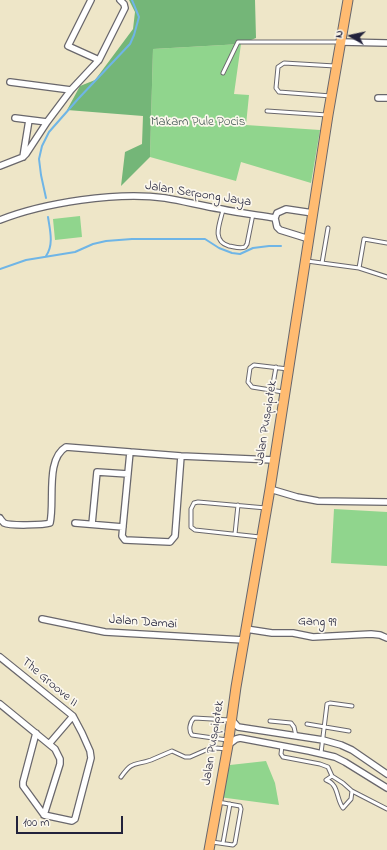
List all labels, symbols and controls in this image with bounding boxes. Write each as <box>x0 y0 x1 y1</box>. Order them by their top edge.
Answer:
north arrow <box>331 16 371 56</box>
text: N <box>331 29 348 39</box>
park label: Makam Pule Pocis <box>151 115 245 131</box>
street label: Jalan Serpong Jaya <box>144 179 252 211</box>
street label: Jalan Puspiptek <box>253 380 281 466</box>
street label: Jalan Damai <box>108 613 178 633</box>
street label: Gang 99 <box>297 614 337 632</box>
street label: The Groove II <box>18 655 80 711</box>
street label: Jalan Puspiptek <box>200 700 228 786</box>
scale bar <box>18 808 125 834</box>
text: 100 m <box>23 814 50 832</box>

